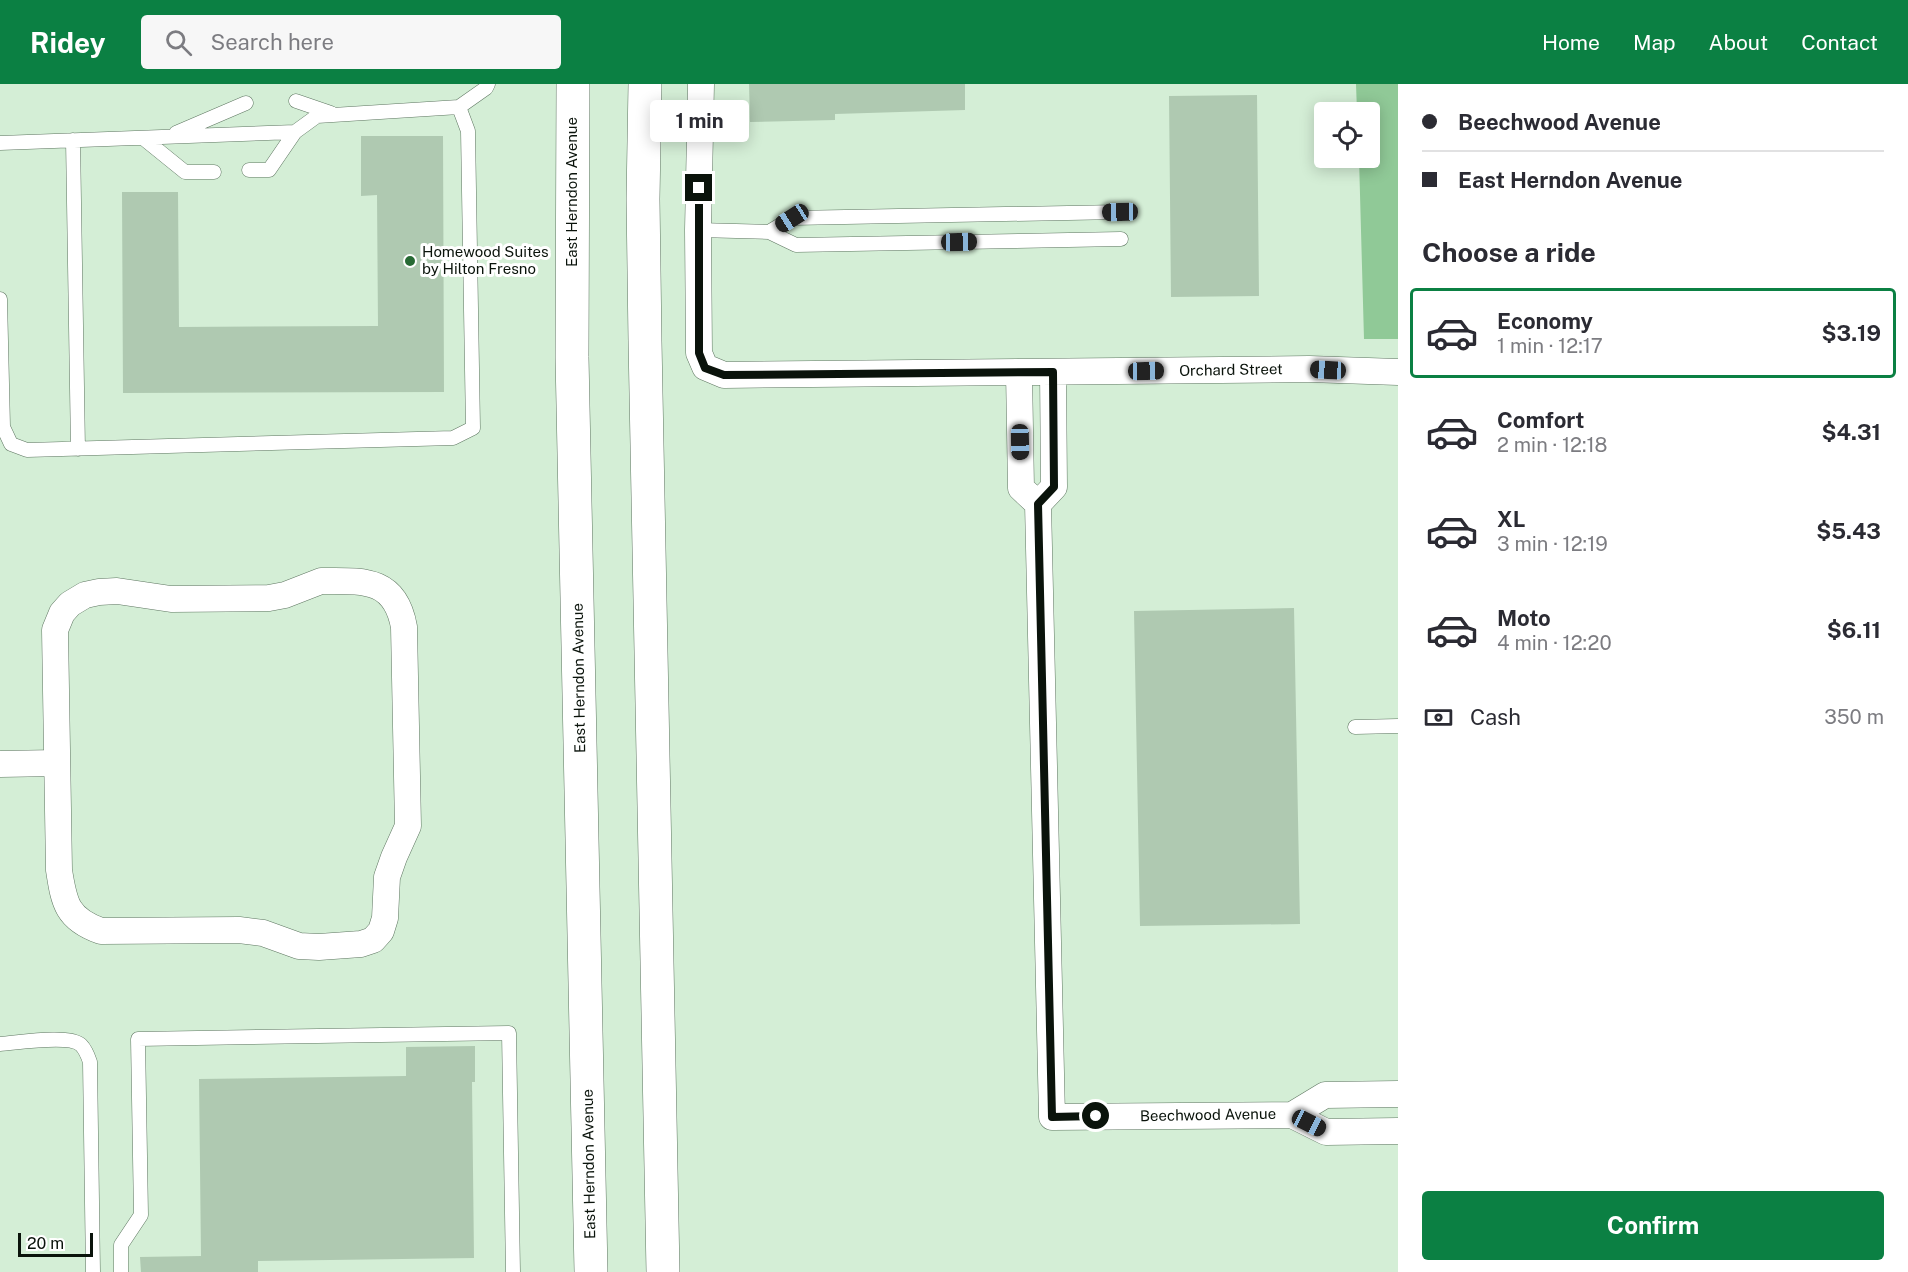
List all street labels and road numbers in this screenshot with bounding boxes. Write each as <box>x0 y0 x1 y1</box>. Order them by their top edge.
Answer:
street label: East Herndon Avenue <box>563 117 580 267</box>
street label: Orchard Street <box>1179 360 1283 379</box>
street label: East Herndon Avenue <box>569 603 588 753</box>
street label: East Herndon Avenue <box>579 1089 598 1239</box>
street label: Beechwood Avenue <box>1140 1105 1276 1124</box>

